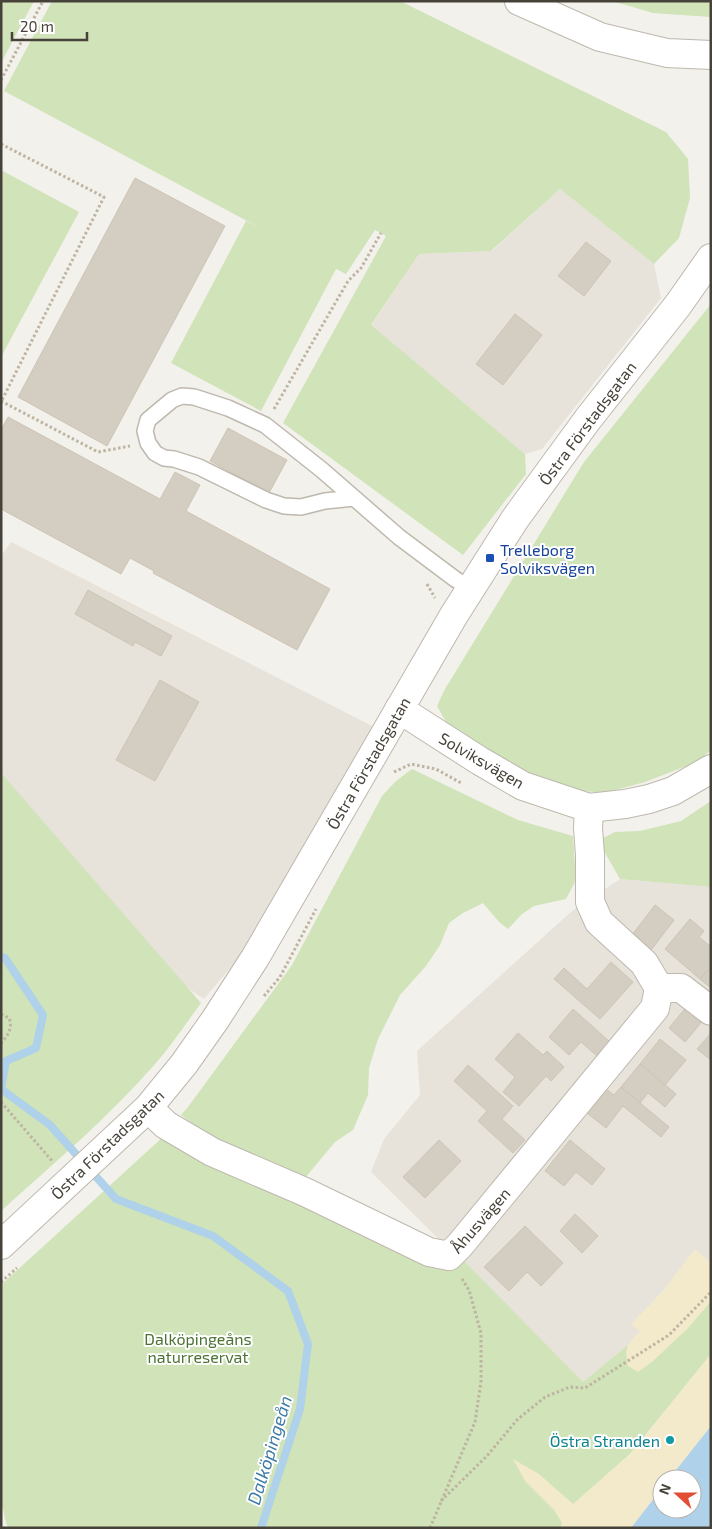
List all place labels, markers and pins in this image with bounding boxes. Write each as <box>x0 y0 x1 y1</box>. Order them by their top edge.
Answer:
place label: Trelleborg Solviksvägen <box>500 540 595 577</box>
marker: Trelleborg Solviksvägen <box>484 552 496 564</box>
place label: Östra Stranden <box>550 1431 660 1450</box>
marker: Östra Stranden <box>664 1434 676 1446</box>

